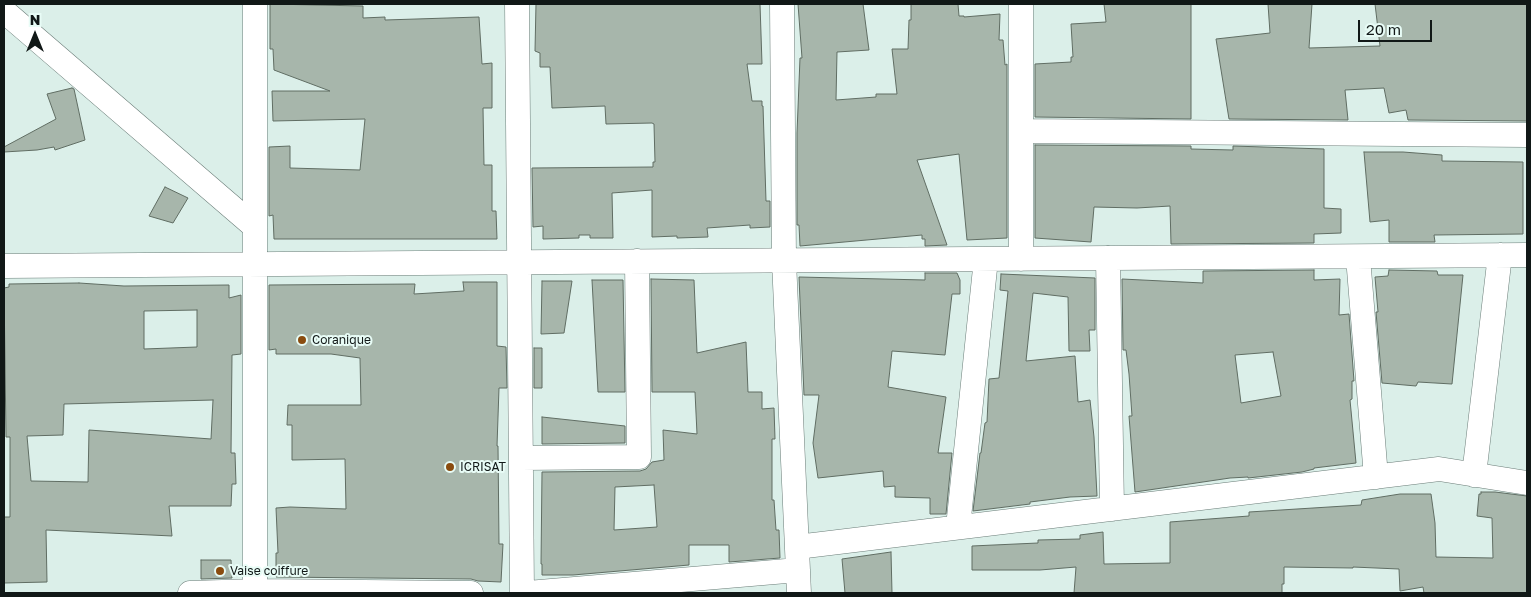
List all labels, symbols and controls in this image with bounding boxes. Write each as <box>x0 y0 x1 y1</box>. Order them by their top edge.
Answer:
north arrow <box>10 10 60 60</box>
scale bar <box>1361 10 1435 42</box>
text: N <box>30 11 40 28</box>
text: 20 m <box>1366 20 1401 38</box>
place label: Coranique <box>312 333 371 347</box>
marker: Coranique <box>296 334 308 346</box>
place label: ICRISAT <box>460 460 506 474</box>
marker: ICRISAT <box>444 461 456 473</box>
place label: Vaise coiffure <box>230 564 308 578</box>
marker: Vaise coiffure <box>214 565 226 577</box>

